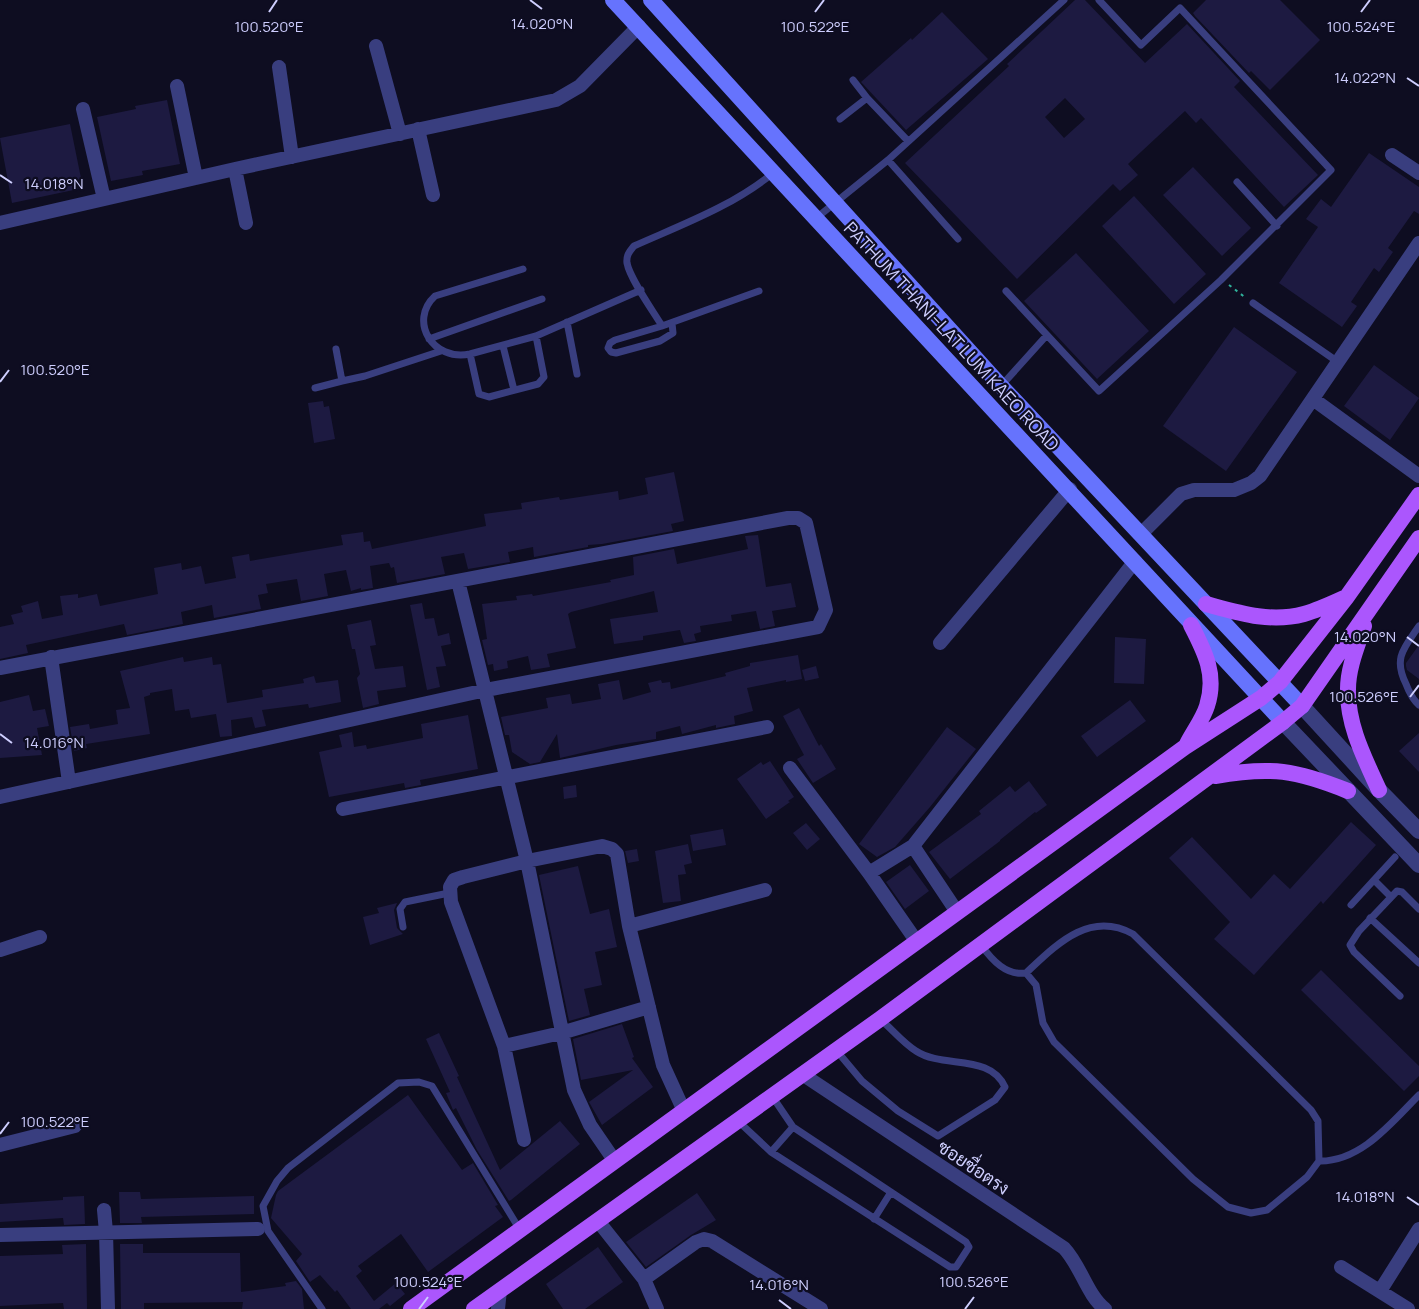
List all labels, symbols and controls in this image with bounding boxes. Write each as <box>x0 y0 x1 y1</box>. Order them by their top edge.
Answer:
text: 14.020°N <box>511 13 573 34</box>
text: 100.520°E <box>234 16 304 37</box>
text: 100.522°E <box>781 16 849 37</box>
text: 100.524°E <box>1327 16 1395 37</box>
text: 14.022°N <box>1334 67 1396 88</box>
text: 14.018°N <box>25 173 83 194</box>
street label: PATHUM THANI–LAT LUM KAEO ROAD <box>839 216 1065 456</box>
text: 100.520°E <box>20 359 90 380</box>
text: 14.020°N <box>1334 626 1396 647</box>
text: 100.526°E <box>1329 686 1399 707</box>
text: 14.016°N <box>24 732 84 753</box>
text: 100.522°E <box>21 1111 89 1132</box>
street label: ซอยซื่อตรง <box>934 1132 1016 1200</box>
text: 14.018°N <box>1336 1186 1394 1207</box>
text: 100.524°E <box>394 1271 462 1292</box>
text: 100.526°E <box>939 1271 1009 1292</box>
text: 14.016°N <box>749 1274 809 1295</box>

